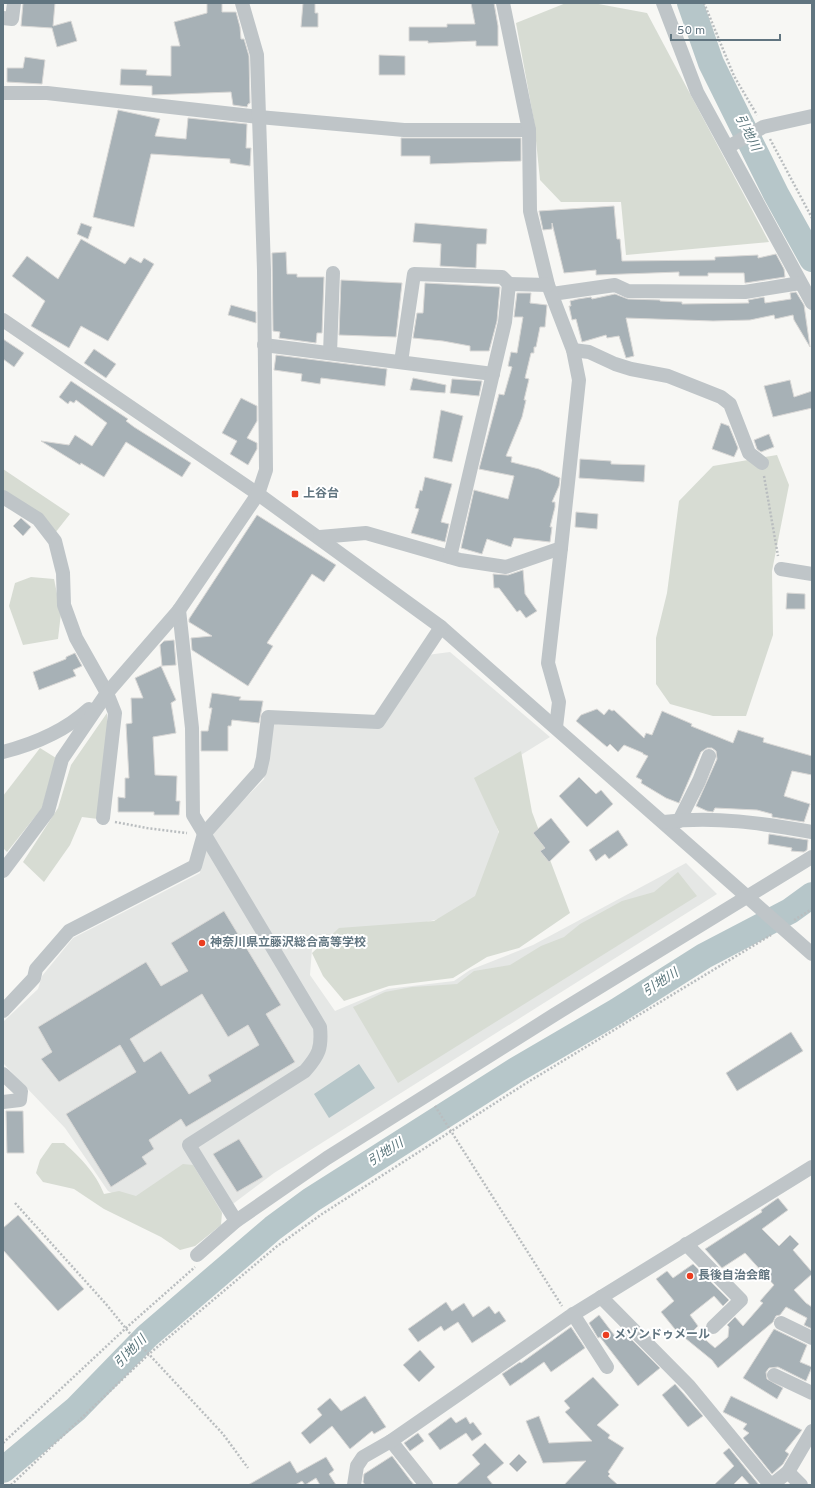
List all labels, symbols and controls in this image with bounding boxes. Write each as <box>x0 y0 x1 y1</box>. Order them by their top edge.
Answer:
scale bar <box>671 16 780 42</box>
text: 50 m <box>677 23 705 39</box>
water label: 引地川 <box>731 112 764 156</box>
place label: 上谷台 <box>303 486 339 502</box>
marker: 上谷台 <box>290 489 300 499</box>
place label: 神奈川県立藤沢総合高等学校 <box>210 935 366 951</box>
marker: 神奈川県立藤沢総合高等学校 <box>197 938 207 948</box>
water label: 引地川 <box>640 965 683 1000</box>
water label: 引地川 <box>365 1135 408 1170</box>
place label: 長後自治会館 <box>698 1268 770 1284</box>
marker: 長後自治会館 <box>685 1271 695 1281</box>
place label: メゾンドゥメール <box>614 1327 710 1343</box>
marker: メゾンドゥメール <box>601 1330 611 1340</box>
water label: 引地川 <box>112 1331 152 1371</box>

